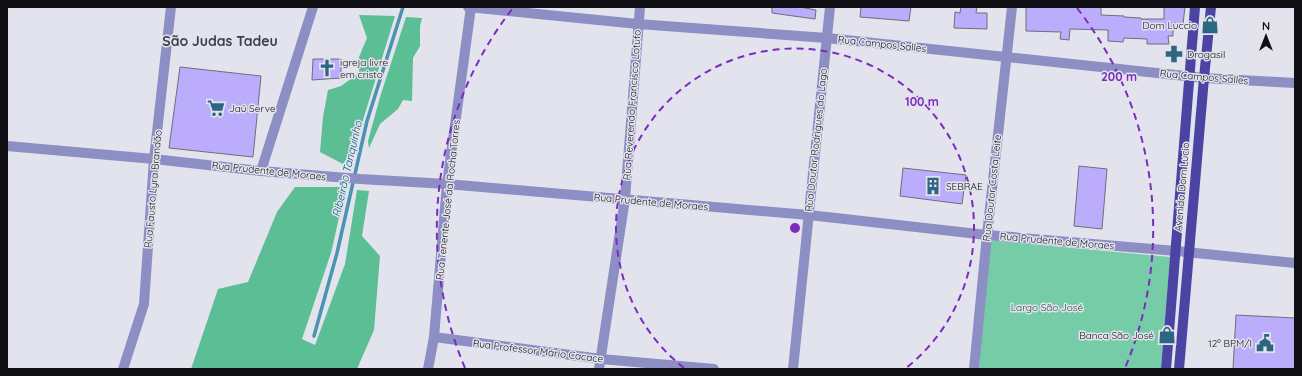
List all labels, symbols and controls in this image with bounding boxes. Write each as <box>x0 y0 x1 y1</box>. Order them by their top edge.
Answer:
shop icon: Dom Luccio <box>1200 15 1220 35</box>
north arrow <box>1246 16 1286 56</box>
place label: Dom Luccio <box>1142 19 1197 32</box>
text: N <box>1262 19 1270 33</box>
street label: Rua Reverendo Francisco Lotufo <box>620 29 644 181</box>
district label: São Judas Tadeu <box>162 32 278 50</box>
street label: Rua Campos Salles <box>837 33 927 55</box>
pharmacy icon: Drogasil <box>1164 44 1184 64</box>
place label: Drogasil <box>1187 48 1225 61</box>
place label: igreja livre em cristo <box>340 56 389 81</box>
church icon: igreja livre em cristo <box>317 58 337 78</box>
street label: Rua Campos Salles <box>1159 67 1249 87</box>
street label: Rua Doutor Rodrigues do Lago <box>802 68 830 212</box>
text: 200 m <box>1101 69 1137 84</box>
text: 100 m <box>905 94 939 109</box>
supermarket icon: Jaú Serve <box>206 98 226 118</box>
place label: Jaú Serve <box>229 102 276 115</box>
water label: Ribeirão Tanquinho <box>329 118 365 219</box>
street label: Rua Tenente José da Rocha Torres <box>433 119 463 281</box>
street label: Rua Fausto Lyra Brandão <box>141 129 165 249</box>
street label: Rua Doutor Costa Leite <box>980 133 1004 242</box>
street label: Avenida Dom Lucio <box>1172 142 1192 232</box>
street label: Rua Prudente de Moraes <box>211 159 327 183</box>
building icon: SEBRAE <box>923 176 943 196</box>
place label: SEBRAE <box>946 180 983 193</box>
street label: Rua Prudente de Moraes <box>593 191 709 213</box>
centre of rings <box>788 221 802 235</box>
street label: Rua Prudente de Moraes <box>999 230 1115 252</box>
park label: Largo São José <box>1011 301 1084 314</box>
shop icon: Banca São José <box>1157 325 1177 345</box>
place label: Banca São José <box>1079 329 1154 342</box>
public building icon: 12º BPM/I <box>1255 333 1275 353</box>
street label: Rua Professor Mário Cacace <box>472 337 604 365</box>
place label: 12º BPM/I <box>1208 337 1252 350</box>

